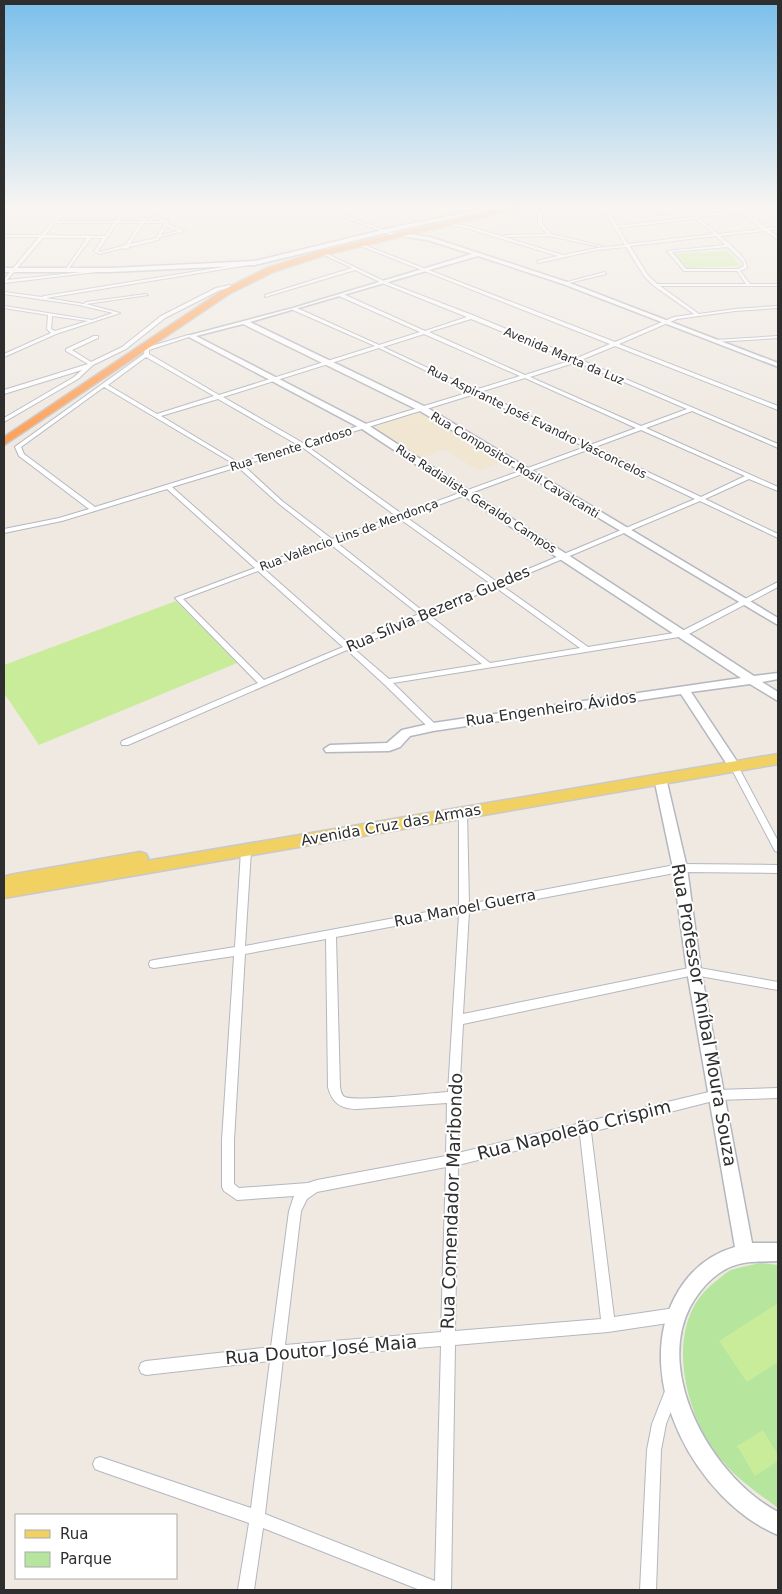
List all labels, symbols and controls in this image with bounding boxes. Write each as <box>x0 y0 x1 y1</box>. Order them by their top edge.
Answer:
street label: Avenida Marta da Luz <box>502 324 626 388</box>
street label: Rua Aspirante José Evandro Vasconcelos <box>425 363 649 481</box>
street label: Rua Compositor Rosil Cavalcanti <box>428 409 602 521</box>
street label: Rua Tenente Cardoso <box>228 424 354 474</box>
street label: Rua Radialista Geraldo Campos <box>393 442 559 556</box>
street label: Rua Valêncio Lins de Mendonça <box>258 496 440 574</box>
street label: Rua Sílvia Bezerra Guedes <box>344 562 533 656</box>
street label: Rua Engenheiro Ávidos <box>464 687 638 730</box>
street label: Avenida Cruz das Armas <box>300 800 483 850</box>
street label: Rua Professor Aníbal Moura Souza <box>667 862 741 1168</box>
street label: Rua Manoel Guerra <box>393 885 537 931</box>
street label: Rua Comendador Maribondo <box>437 1072 466 1330</box>
street label: Rua Napoleão Crispim <box>475 1095 673 1164</box>
street label: Rua Doutor José Maia <box>224 1331 418 1368</box>
legend <box>15 1514 178 1579</box>
text: Rua <box>60 1525 88 1543</box>
text: Parque <box>60 1550 112 1568</box>

